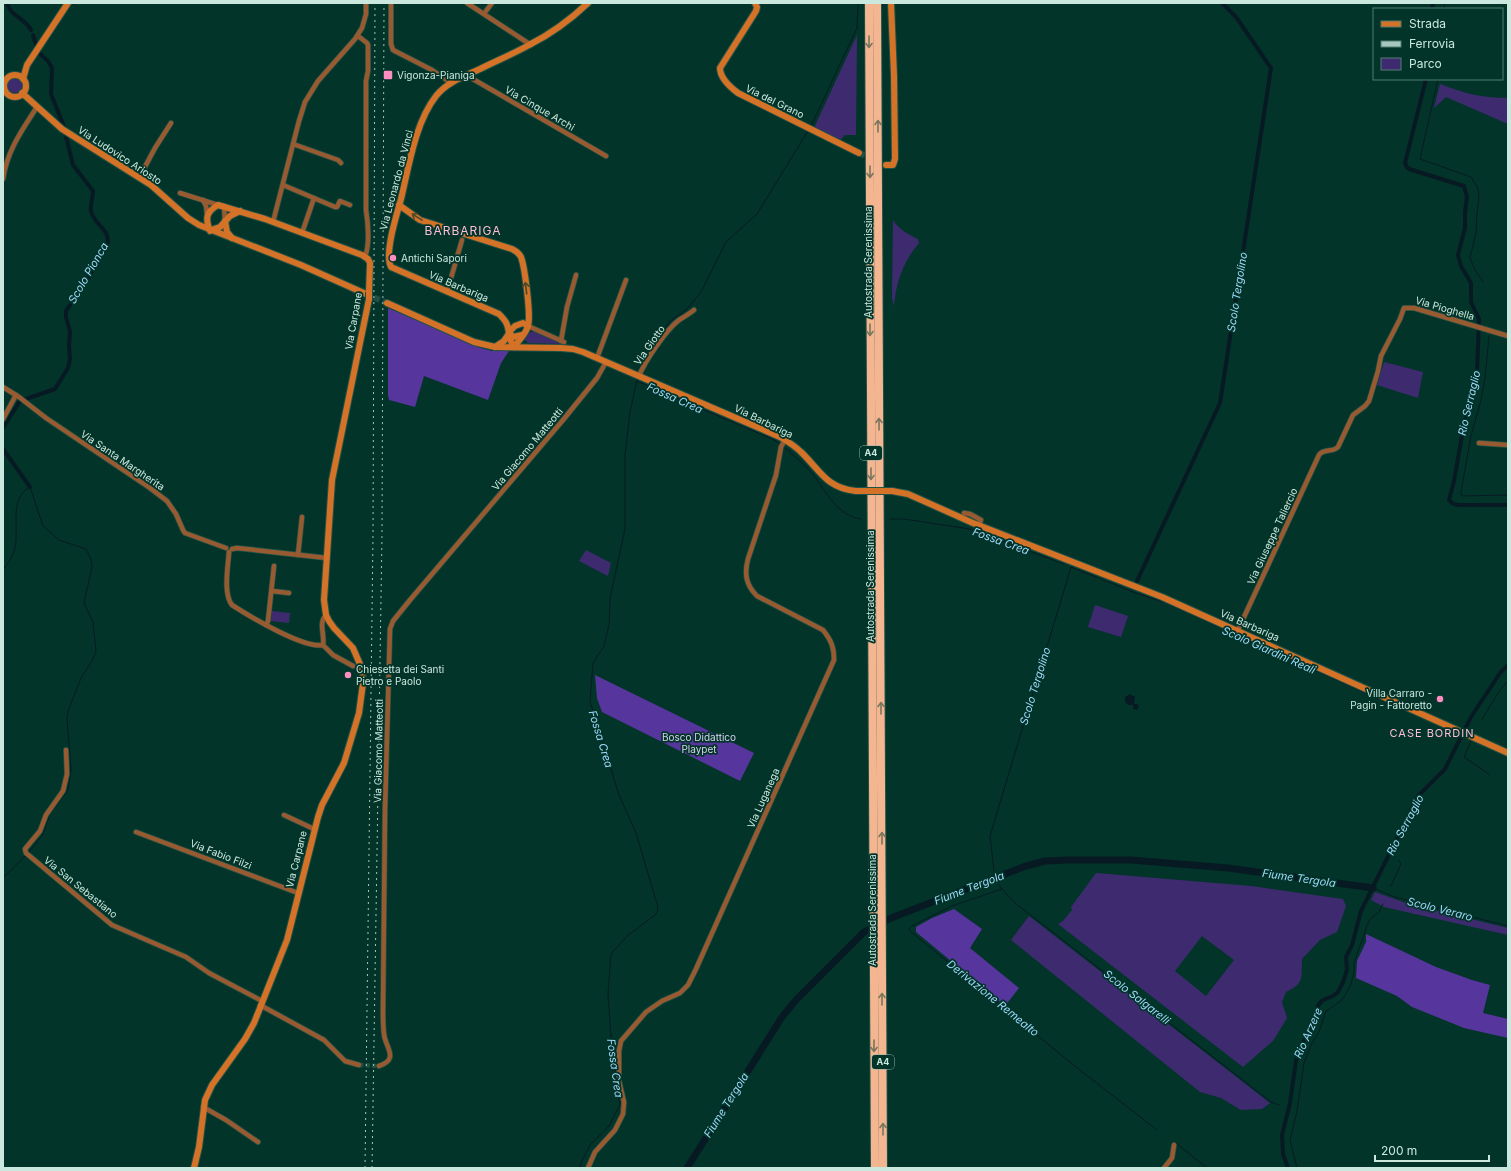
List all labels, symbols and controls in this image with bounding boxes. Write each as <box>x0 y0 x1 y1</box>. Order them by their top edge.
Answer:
legend <box>1373 8 1503 80</box>
text: Strada <box>1409 16 1446 31</box>
one-way arrow <box>865 35 873 48</box>
text: Ferrovia <box>1409 36 1455 51</box>
text: Parco <box>1409 56 1442 71</box>
marker: Vigonza-Pianiga <box>382 69 394 81</box>
place label: Vigonza-Pianiga <box>397 69 475 81</box>
street label: Via del Grano <box>744 82 806 120</box>
street label: Via Cinque Archi <box>503 83 577 133</box>
one-way arrow <box>874 120 882 133</box>
street label: Via Ludovico Ariosto <box>76 123 164 187</box>
street label: Via Leonardo da Vinci <box>377 129 415 231</box>
one-way arrow <box>866 165 874 178</box>
street label: Autostrada Serenissima <box>862 206 874 318</box>
one-way arrow <box>411 213 423 221</box>
district label: BARBARIGA <box>425 223 501 238</box>
water label: Scolo Pionca <box>65 240 111 306</box>
water label: Scolo Tergolino <box>1224 251 1250 333</box>
place label: Antichi Sapori <box>401 252 467 264</box>
marker: Antichi Sapori <box>388 253 398 263</box>
street label: Via Barbariga <box>427 268 491 304</box>
one-way arrow <box>522 282 529 295</box>
street label: Via Carpane <box>342 291 364 351</box>
street label: Via Pioghella <box>1414 294 1476 322</box>
street label: Via Giotto <box>631 323 667 367</box>
one-way arrow <box>866 323 874 336</box>
water label: Rio Serraglio <box>1455 369 1483 437</box>
water label: Fossa Crea <box>645 380 705 417</box>
street label: Via Barbariga <box>733 402 795 440</box>
street label: Via Giacomo Matteotti <box>489 405 565 493</box>
one-way arrow <box>875 418 883 431</box>
street label: Via Santa Margherita <box>79 427 167 493</box>
road number: A4 <box>860 446 882 460</box>
one-way arrow <box>867 467 875 480</box>
street label: Via Giuseppe Taliercio <box>1244 486 1300 586</box>
water label: Fossa Crea <box>971 524 1031 558</box>
street label: Autostrada Serenissima <box>864 530 876 642</box>
street label: Via Barbariga <box>1218 607 1282 643</box>
water label: Scolo Giardini Reali <box>1220 623 1318 677</box>
water label: Scolo Tergolino <box>1017 645 1054 727</box>
place label: Chiesetta dei Santi Pietro e Paolo <box>356 663 444 687</box>
marker: Chiesetta dei Santi Pietro e Paolo <box>343 670 353 680</box>
place label: Villa Carraro - Pagin - Fattoretto <box>1350 687 1432 711</box>
marker: Villa Carraro - Pagin - Fattoretto <box>1435 694 1445 704</box>
street label: Via Giacomo Matteotti <box>371 699 385 803</box>
one-way arrow <box>877 702 885 715</box>
water label: Fossa Crea <box>586 709 616 770</box>
district label: CASE BORDIN <box>1389 726 1475 740</box>
park label: Bosco Didattico Playpet <box>662 731 736 755</box>
street label: Via Luganega <box>744 766 782 830</box>
water label: Rio Serraglio <box>1383 792 1427 858</box>
street label: Via Carpane <box>283 829 309 889</box>
one-way arrow <box>878 832 885 845</box>
street label: Via Fabio Filzi <box>188 837 254 871</box>
street label: Via San Sebastiano <box>42 854 120 920</box>
street label: Autostrada Serenissima <box>866 854 878 966</box>
water label: Fiume Tergola <box>1261 866 1337 890</box>
water label: Fiume Tergola <box>932 868 1006 908</box>
water label: Scolo Veraro <box>1406 894 1475 924</box>
water label: Derivazione Remealto <box>944 957 1042 1040</box>
water label: Scolo Salgarelli <box>1101 967 1173 1028</box>
one-way arrow <box>878 993 886 1006</box>
water label: Rio Arzere <box>1291 1006 1325 1060</box>
water label: Fossa Crea <box>604 1038 626 1099</box>
one-way arrow <box>870 1039 878 1052</box>
road number: A4 <box>872 1055 894 1069</box>
water label: Fiume Tergola <box>700 1070 752 1140</box>
one-way arrow <box>879 1123 887 1136</box>
scale bar <box>1375 1137 1489 1163</box>
text: 200 m <box>1381 1143 1417 1158</box>

